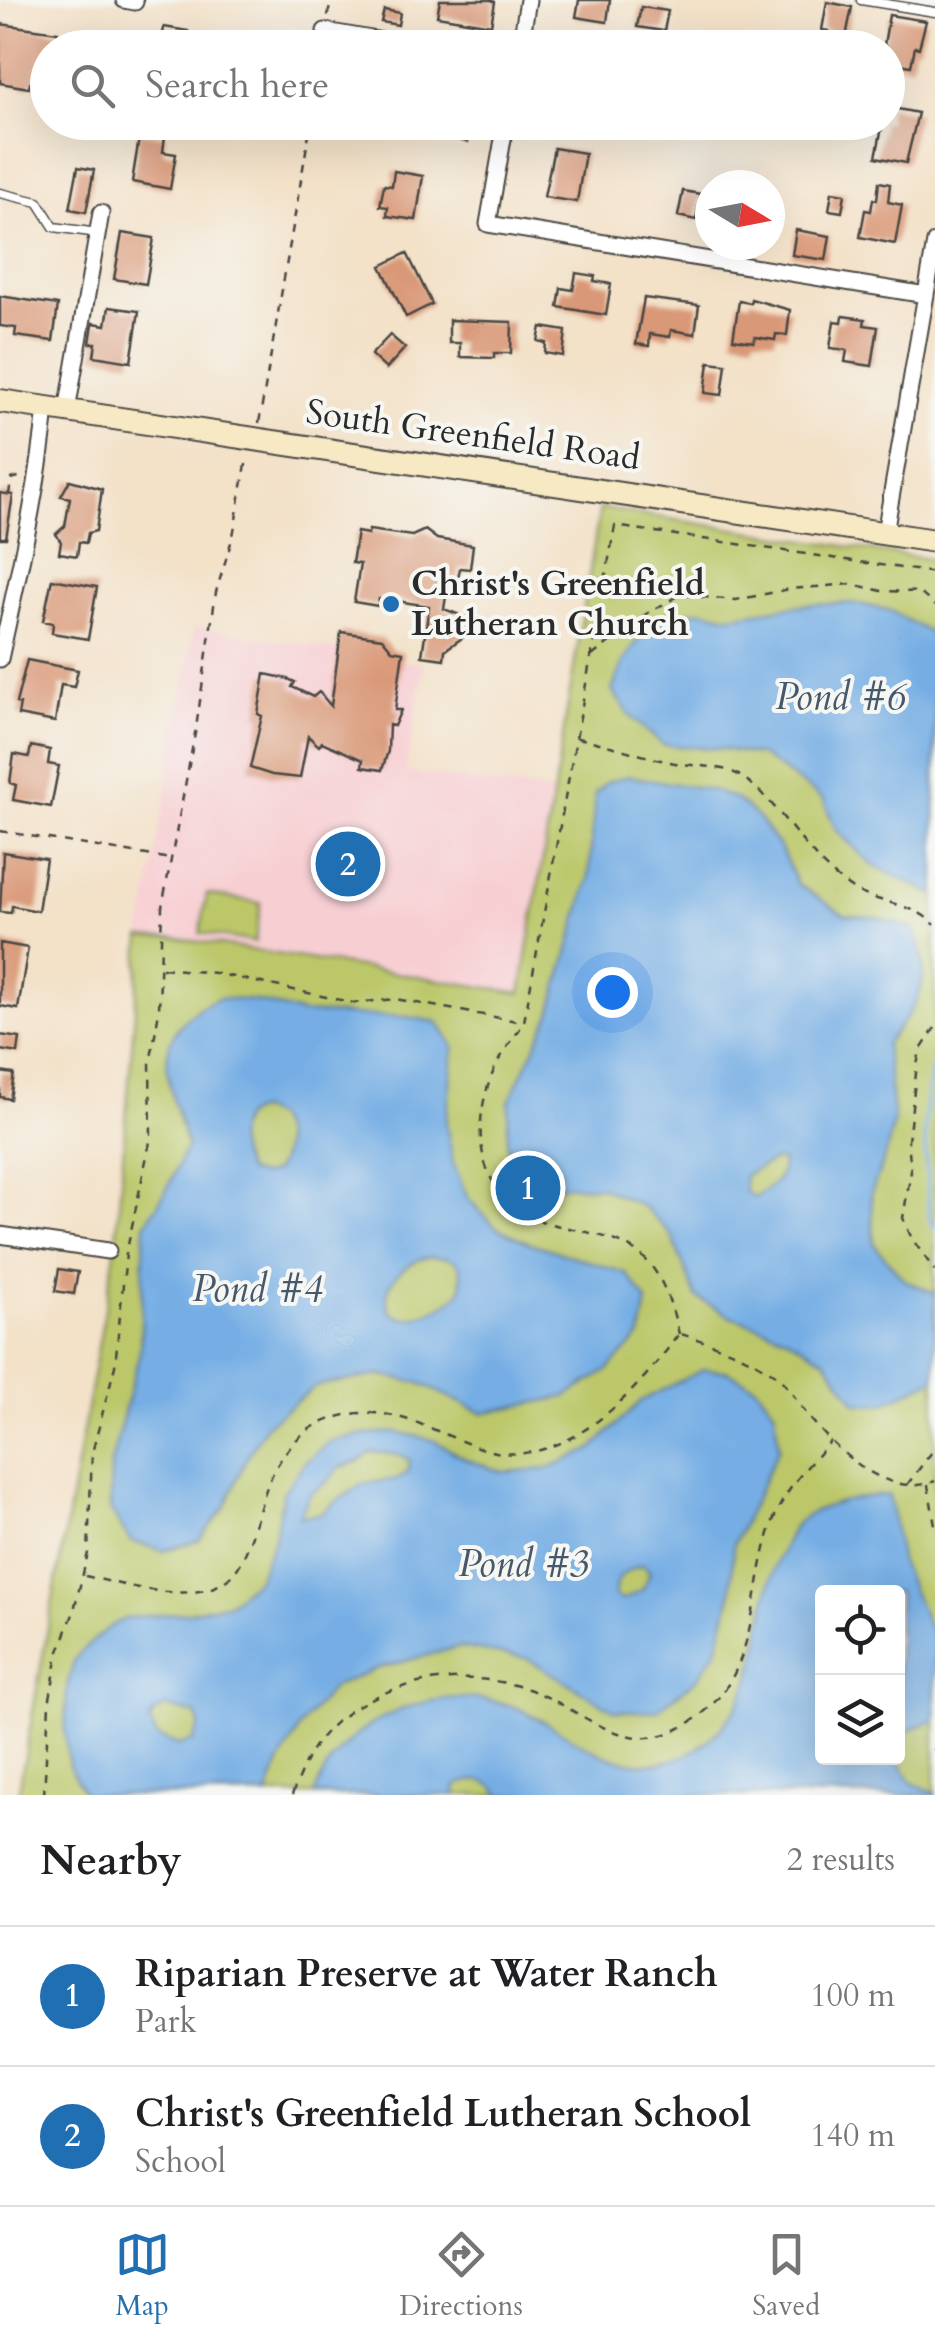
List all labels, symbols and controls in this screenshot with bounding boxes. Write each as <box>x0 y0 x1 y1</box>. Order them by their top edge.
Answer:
search box <box>30 30 905 140</box>
icon: search <box>65 58 120 113</box>
text: Search here <box>145 59 329 111</box>
north arrow <box>695 170 785 260</box>
street label: South Greenfield Road <box>303 388 644 482</box>
place label: Christ's Greenfield Lutheran Church <box>411 560 705 648</box>
marker: Christ's Greenfield Lutheran Church <box>380 593 402 615</box>
water label: Pond #6 <box>775 671 908 723</box>
pin: 2 <box>316 826 380 902</box>
your location <box>587 967 638 1018</box>
pin: 1 <box>496 1150 560 1226</box>
water label: Pond #4 <box>192 1263 322 1315</box>
water label: Pond #3 <box>458 1538 588 1590</box>
map controls <box>815 1585 905 1765</box>
button: locate <box>815 1585 905 1675</box>
button: layers <box>815 1675 905 1765</box>
text: Nearby <box>40 1832 182 1889</box>
text: 2 results <box>787 1838 895 1882</box>
text: Riparian Preserve at Water Ranch <box>135 1948 718 2000</box>
text: 1 <box>64 1974 81 2018</box>
text: 100 m <box>810 1974 895 2018</box>
text: Park <box>135 2000 197 2044</box>
text: Christ's Greenfield Lutheran School <box>135 2088 751 2140</box>
text: 2 <box>64 2114 81 2158</box>
text: 140 m <box>810 2114 895 2158</box>
text: School <box>135 2140 226 2184</box>
tab: Map <box>115 2227 170 2325</box>
tab: Directions <box>399 2227 523 2325</box>
tab: Saved <box>752 2227 820 2325</box>

